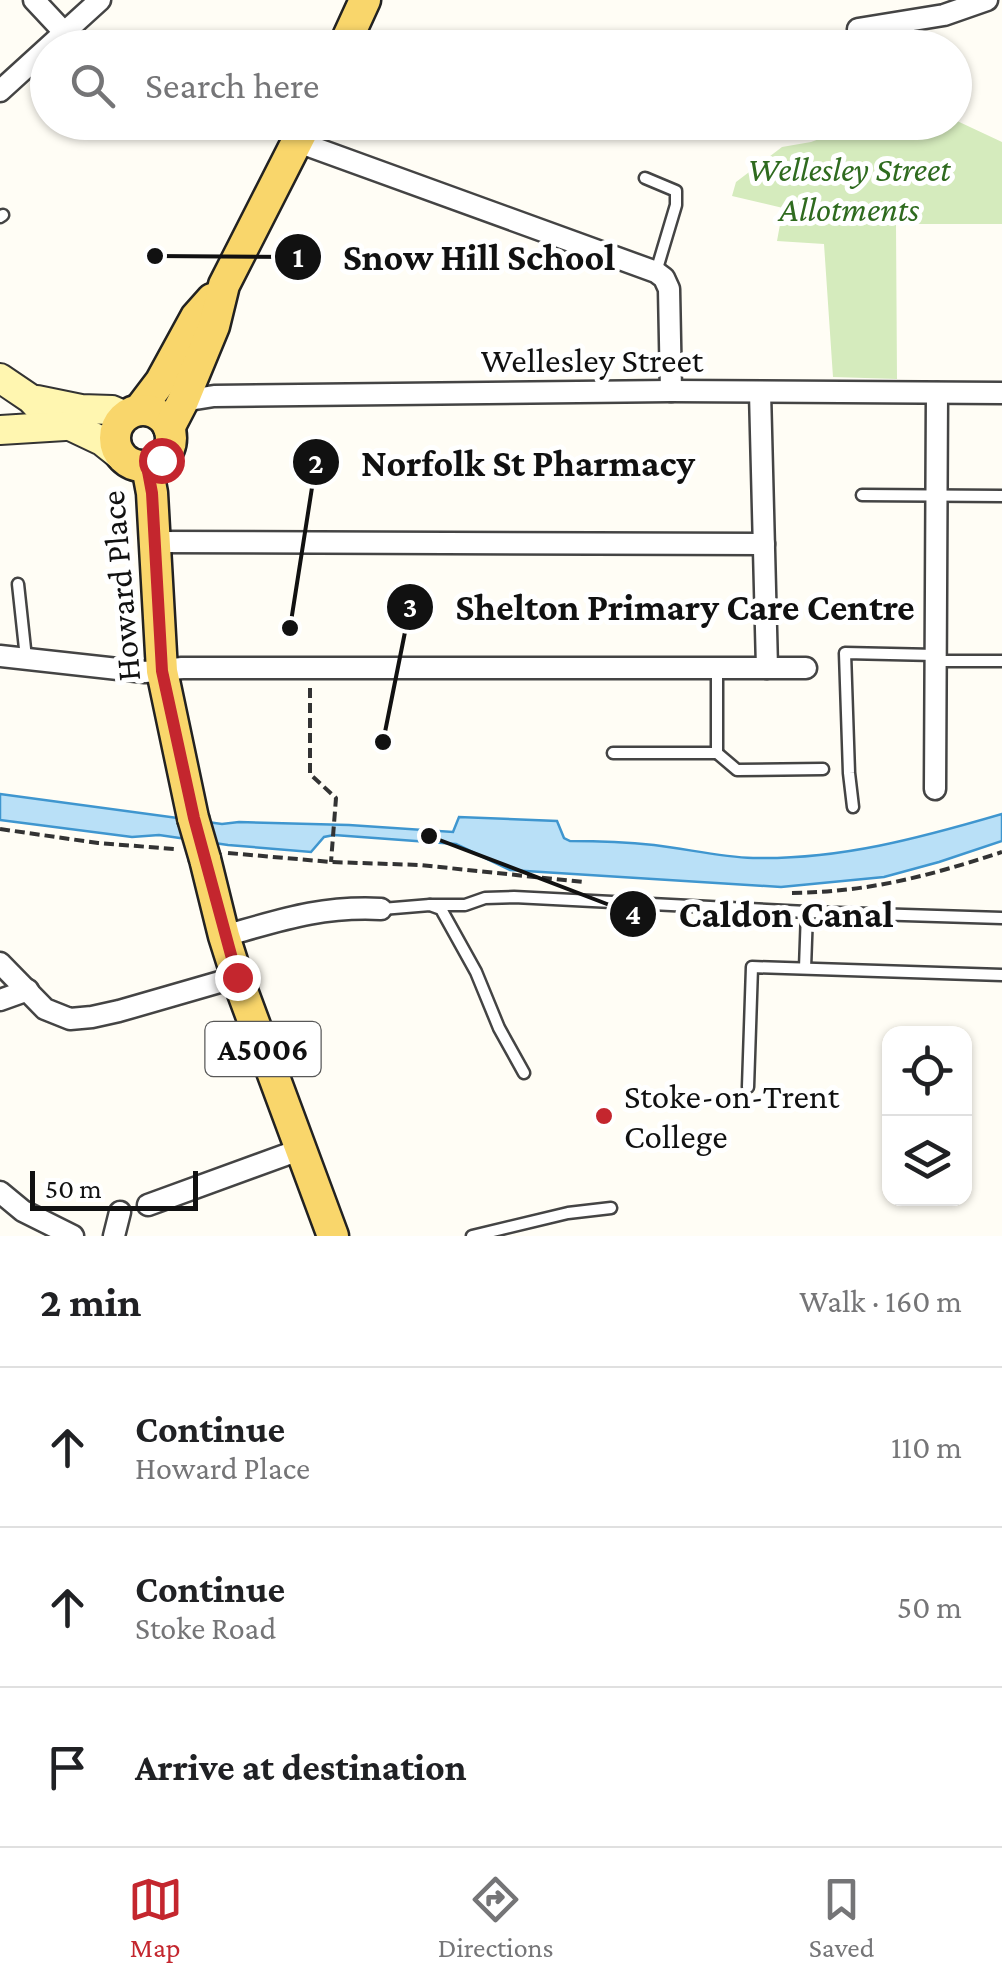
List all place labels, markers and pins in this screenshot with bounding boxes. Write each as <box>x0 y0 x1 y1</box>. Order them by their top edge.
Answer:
callout: Snow Hill School <box>273 223 636 291</box>
callout: Norfolk St Pharmacy <box>291 428 715 496</box>
callout: Shelton Primary Care Centre <box>385 573 935 641</box>
callout: Caldon Canal <box>608 880 913 948</box>
place label: Stoke-on-Trent College <box>624 1077 840 1156</box>
marker: Stoke-on-Trent College <box>593 1105 615 1127</box>

